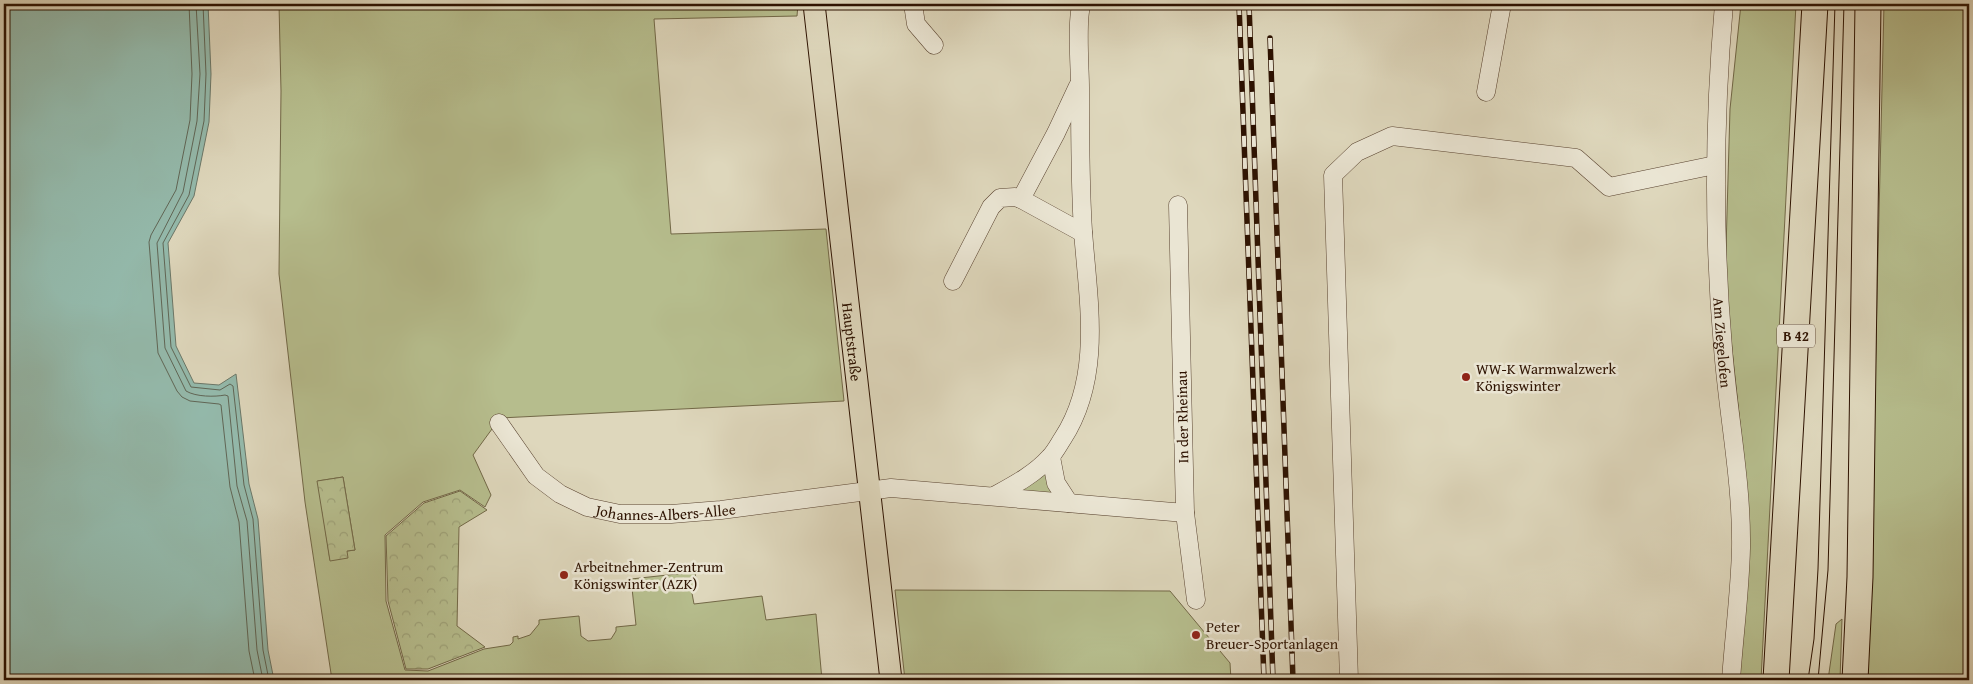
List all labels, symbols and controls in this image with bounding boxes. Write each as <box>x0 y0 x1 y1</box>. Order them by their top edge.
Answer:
street label: Am Ziegelofen <box>1709 297 1737 389</box>
street label: Hauptstraße <box>838 301 867 382</box>
road number: B 42 <box>1777 324 1815 348</box>
place label: WW-K Warmwalzwerk Königswinter <box>1476 358 1616 396</box>
street label: In der Rheinau <box>1171 370 1193 464</box>
marker: WW-K Warmwalzwerk Königswinter <box>1460 371 1472 383</box>
street label: Johannes-Albers-Allee <box>592 498 737 525</box>
place label: Arbeitnehmer-Zentrum Königswinter (AZK) <box>574 556 724 594</box>
marker: Arbeitnehmer-Zentrum Königswinter (AZK) <box>558 569 570 581</box>
place label: Peter Breuer-Sportanlagen <box>1206 616 1339 654</box>
marker: Peter Breuer-Sportanlagen <box>1190 629 1202 641</box>

